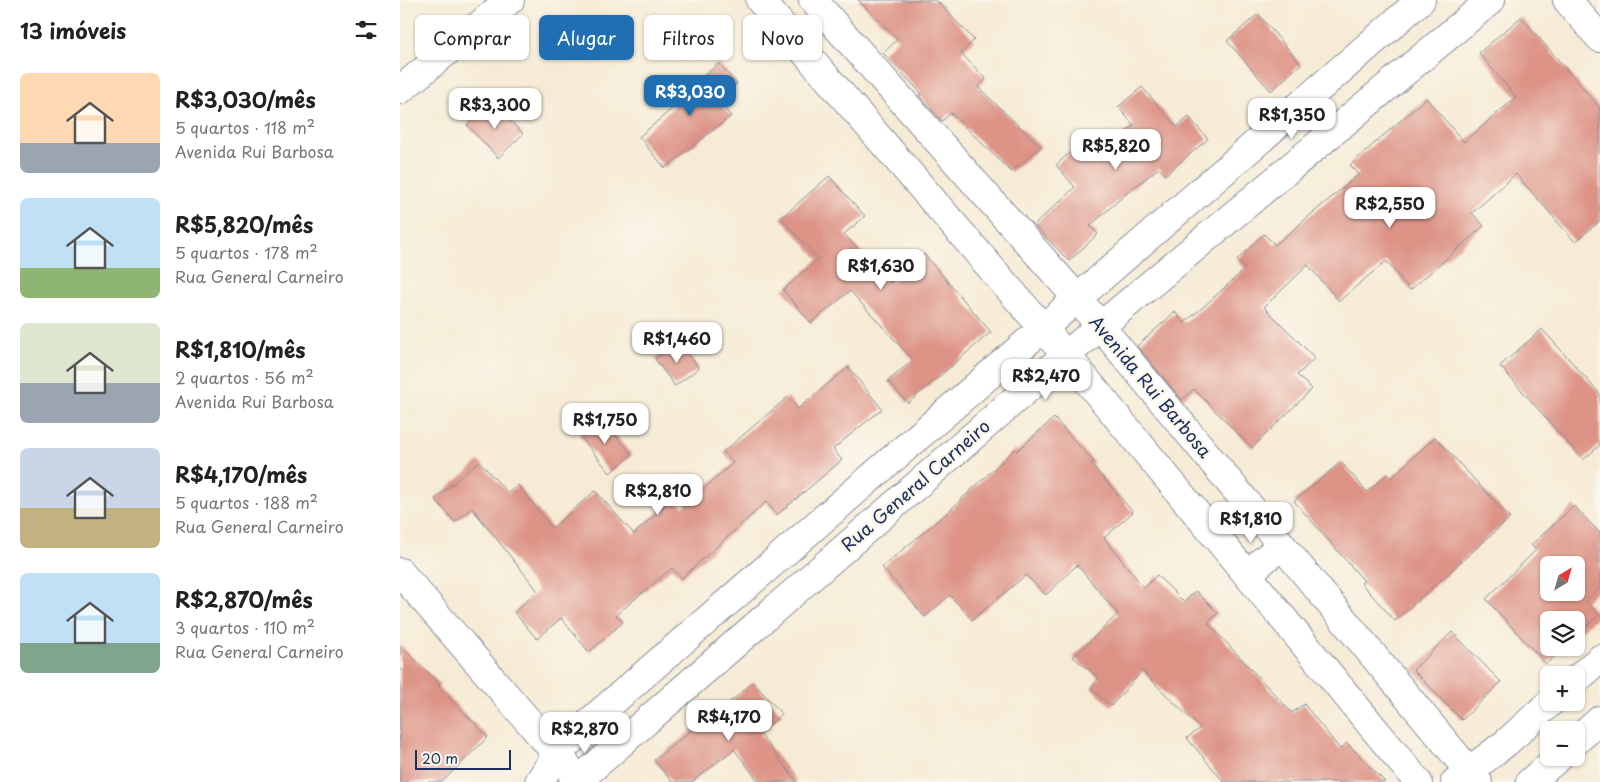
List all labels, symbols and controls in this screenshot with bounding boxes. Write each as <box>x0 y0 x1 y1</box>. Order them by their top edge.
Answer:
text: 13 imóveis <box>20 14 126 46</box>
chip: Comprar <box>415 15 529 60</box>
chip: Alugar <box>539 15 634 60</box>
chip: Filtros <box>644 15 733 60</box>
chip: Novo <box>743 15 822 60</box>
icon: filters <box>352 16 380 44</box>
pin: R$3,030 <box>644 74 736 117</box>
text: R$3,030 <box>655 79 725 103</box>
text: R$3,030/mês <box>175 83 316 115</box>
pin: R$3,300 <box>449 88 541 130</box>
text: R$3,300 <box>460 92 530 116</box>
icon: home <box>60 93 120 153</box>
pin: R$1,350 <box>1246 98 1338 140</box>
text: R$1,350 <box>1259 102 1325 126</box>
text: 5 quartos · 118 m² <box>175 115 315 139</box>
pin: R$5,820 <box>1070 128 1162 171</box>
text: R$5,820 <box>1082 133 1150 157</box>
text: Avenida Rui Barbosa <box>175 139 334 163</box>
pin: R$2,550 <box>1344 186 1436 229</box>
text: R$2,550 <box>1355 191 1425 215</box>
text: R$5,820/mês <box>175 208 313 240</box>
icon: home <box>60 218 120 278</box>
text: 5 quartos · 178 m² <box>175 240 318 264</box>
pin: R$1,630 <box>835 248 927 291</box>
text: R$1,630 <box>848 253 914 277</box>
text: Rua General Carneiro <box>175 264 344 288</box>
street label: Avenida Rui Barbosa <box>1083 309 1219 464</box>
pin: R$1,460 <box>631 322 723 364</box>
text: R$1,460 <box>643 326 711 350</box>
text: R$1,810/mês <box>175 333 306 365</box>
icon: home <box>60 343 120 403</box>
pin: R$2,470 <box>1000 358 1092 401</box>
text: R$2,470 <box>1012 363 1080 387</box>
text: 2 quartos · 56 m² <box>175 365 314 389</box>
text: Avenida Rui Barbosa <box>175 389 334 413</box>
pin: R$1,750 <box>559 402 651 445</box>
text: R$1,750 <box>573 407 637 431</box>
street label: Rua General Carneiro <box>835 412 995 557</box>
text: R$4,170/mês <box>175 458 307 490</box>
icon: home <box>60 468 120 528</box>
pin: R$2,810 <box>612 474 704 516</box>
text: R$2,810 <box>625 478 691 502</box>
text: 5 quartos · 188 m² <box>175 490 318 514</box>
pin: R$1,810 <box>1205 502 1297 544</box>
text: R$1,810 <box>1220 506 1282 530</box>
text: Rua General Carneiro <box>175 514 344 538</box>
north arrow <box>1540 556 1585 601</box>
map controls <box>1540 556 1585 766</box>
text: R$2,870/mês <box>175 583 313 615</box>
icon: home <box>60 593 120 653</box>
button: layers <box>1540 611 1585 656</box>
text: 3 quartos · 110 m² <box>175 615 315 639</box>
text: Rua General Carneiro <box>175 639 344 663</box>
button: + <box>1540 666 1585 711</box>
pin: R$4,170 <box>683 700 775 742</box>
text: R$4,170 <box>697 704 761 728</box>
pin: R$2,870 <box>539 712 631 754</box>
text: R$2,870 <box>551 716 619 740</box>
button: − <box>1540 721 1585 766</box>
scale bar <box>415 747 511 770</box>
text: 20 m <box>422 748 458 769</box>

